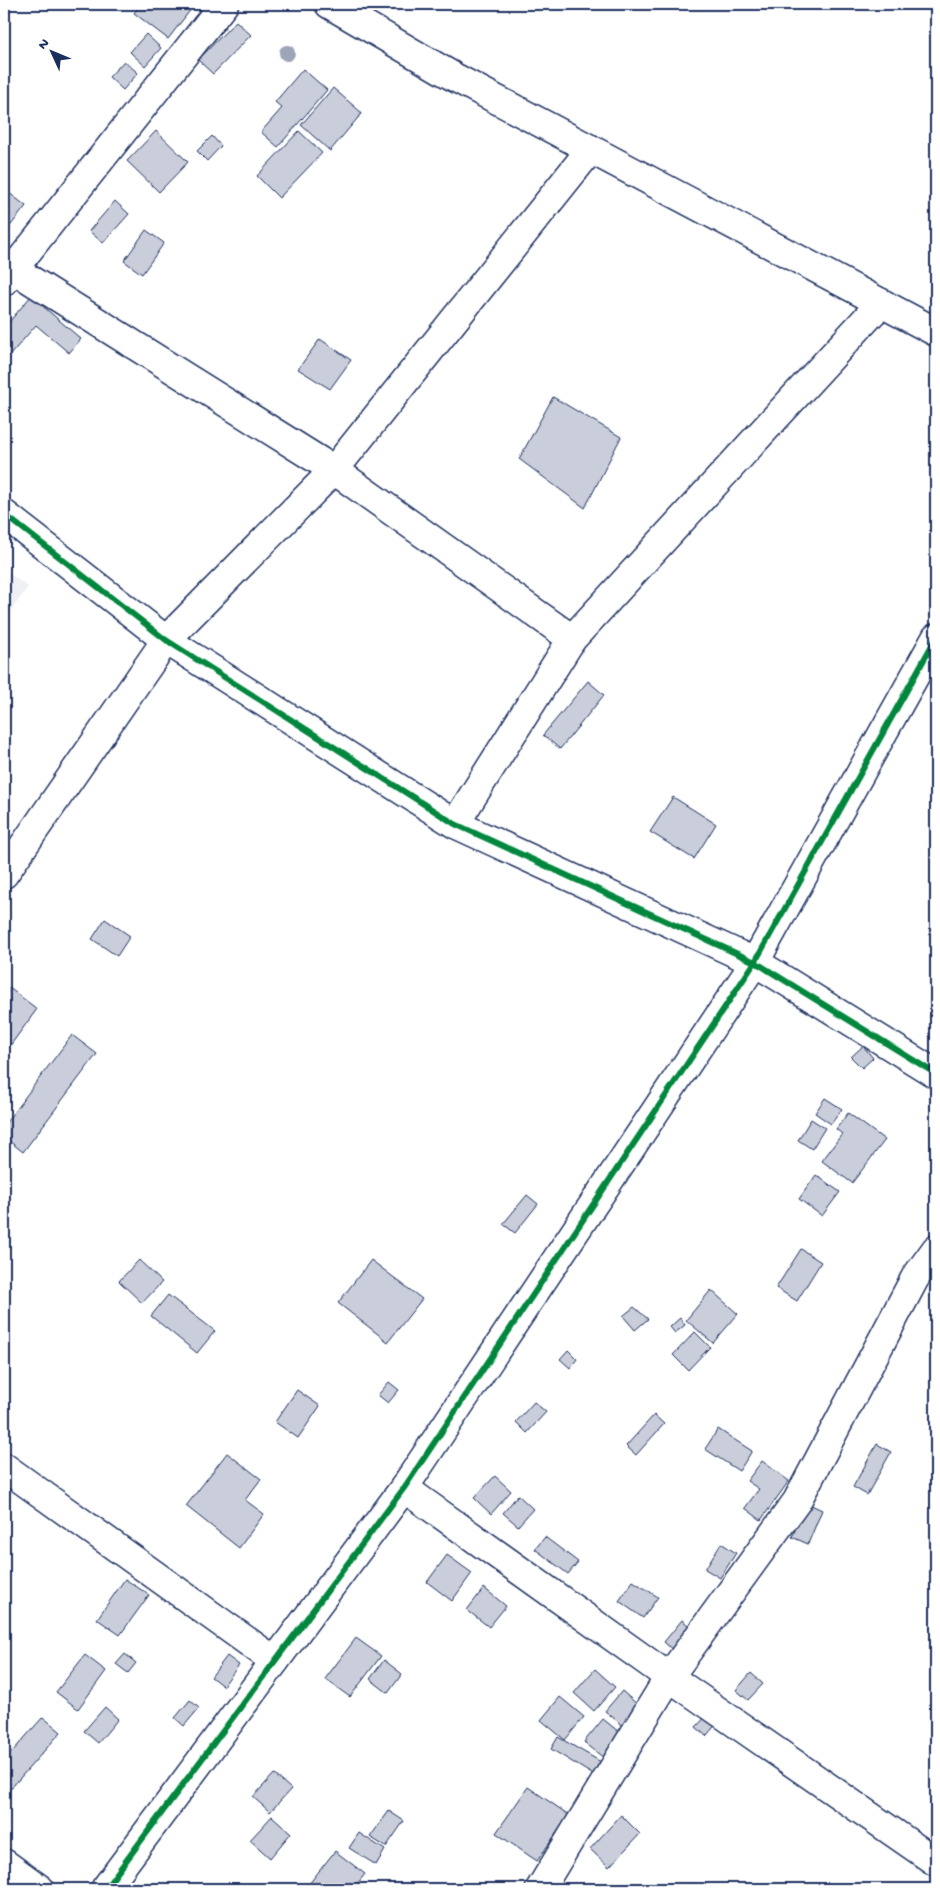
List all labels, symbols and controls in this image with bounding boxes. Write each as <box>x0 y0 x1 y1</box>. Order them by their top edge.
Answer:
north arrow <box>28 28 78 78</box>
text: N <box>35 36 54 54</box>

